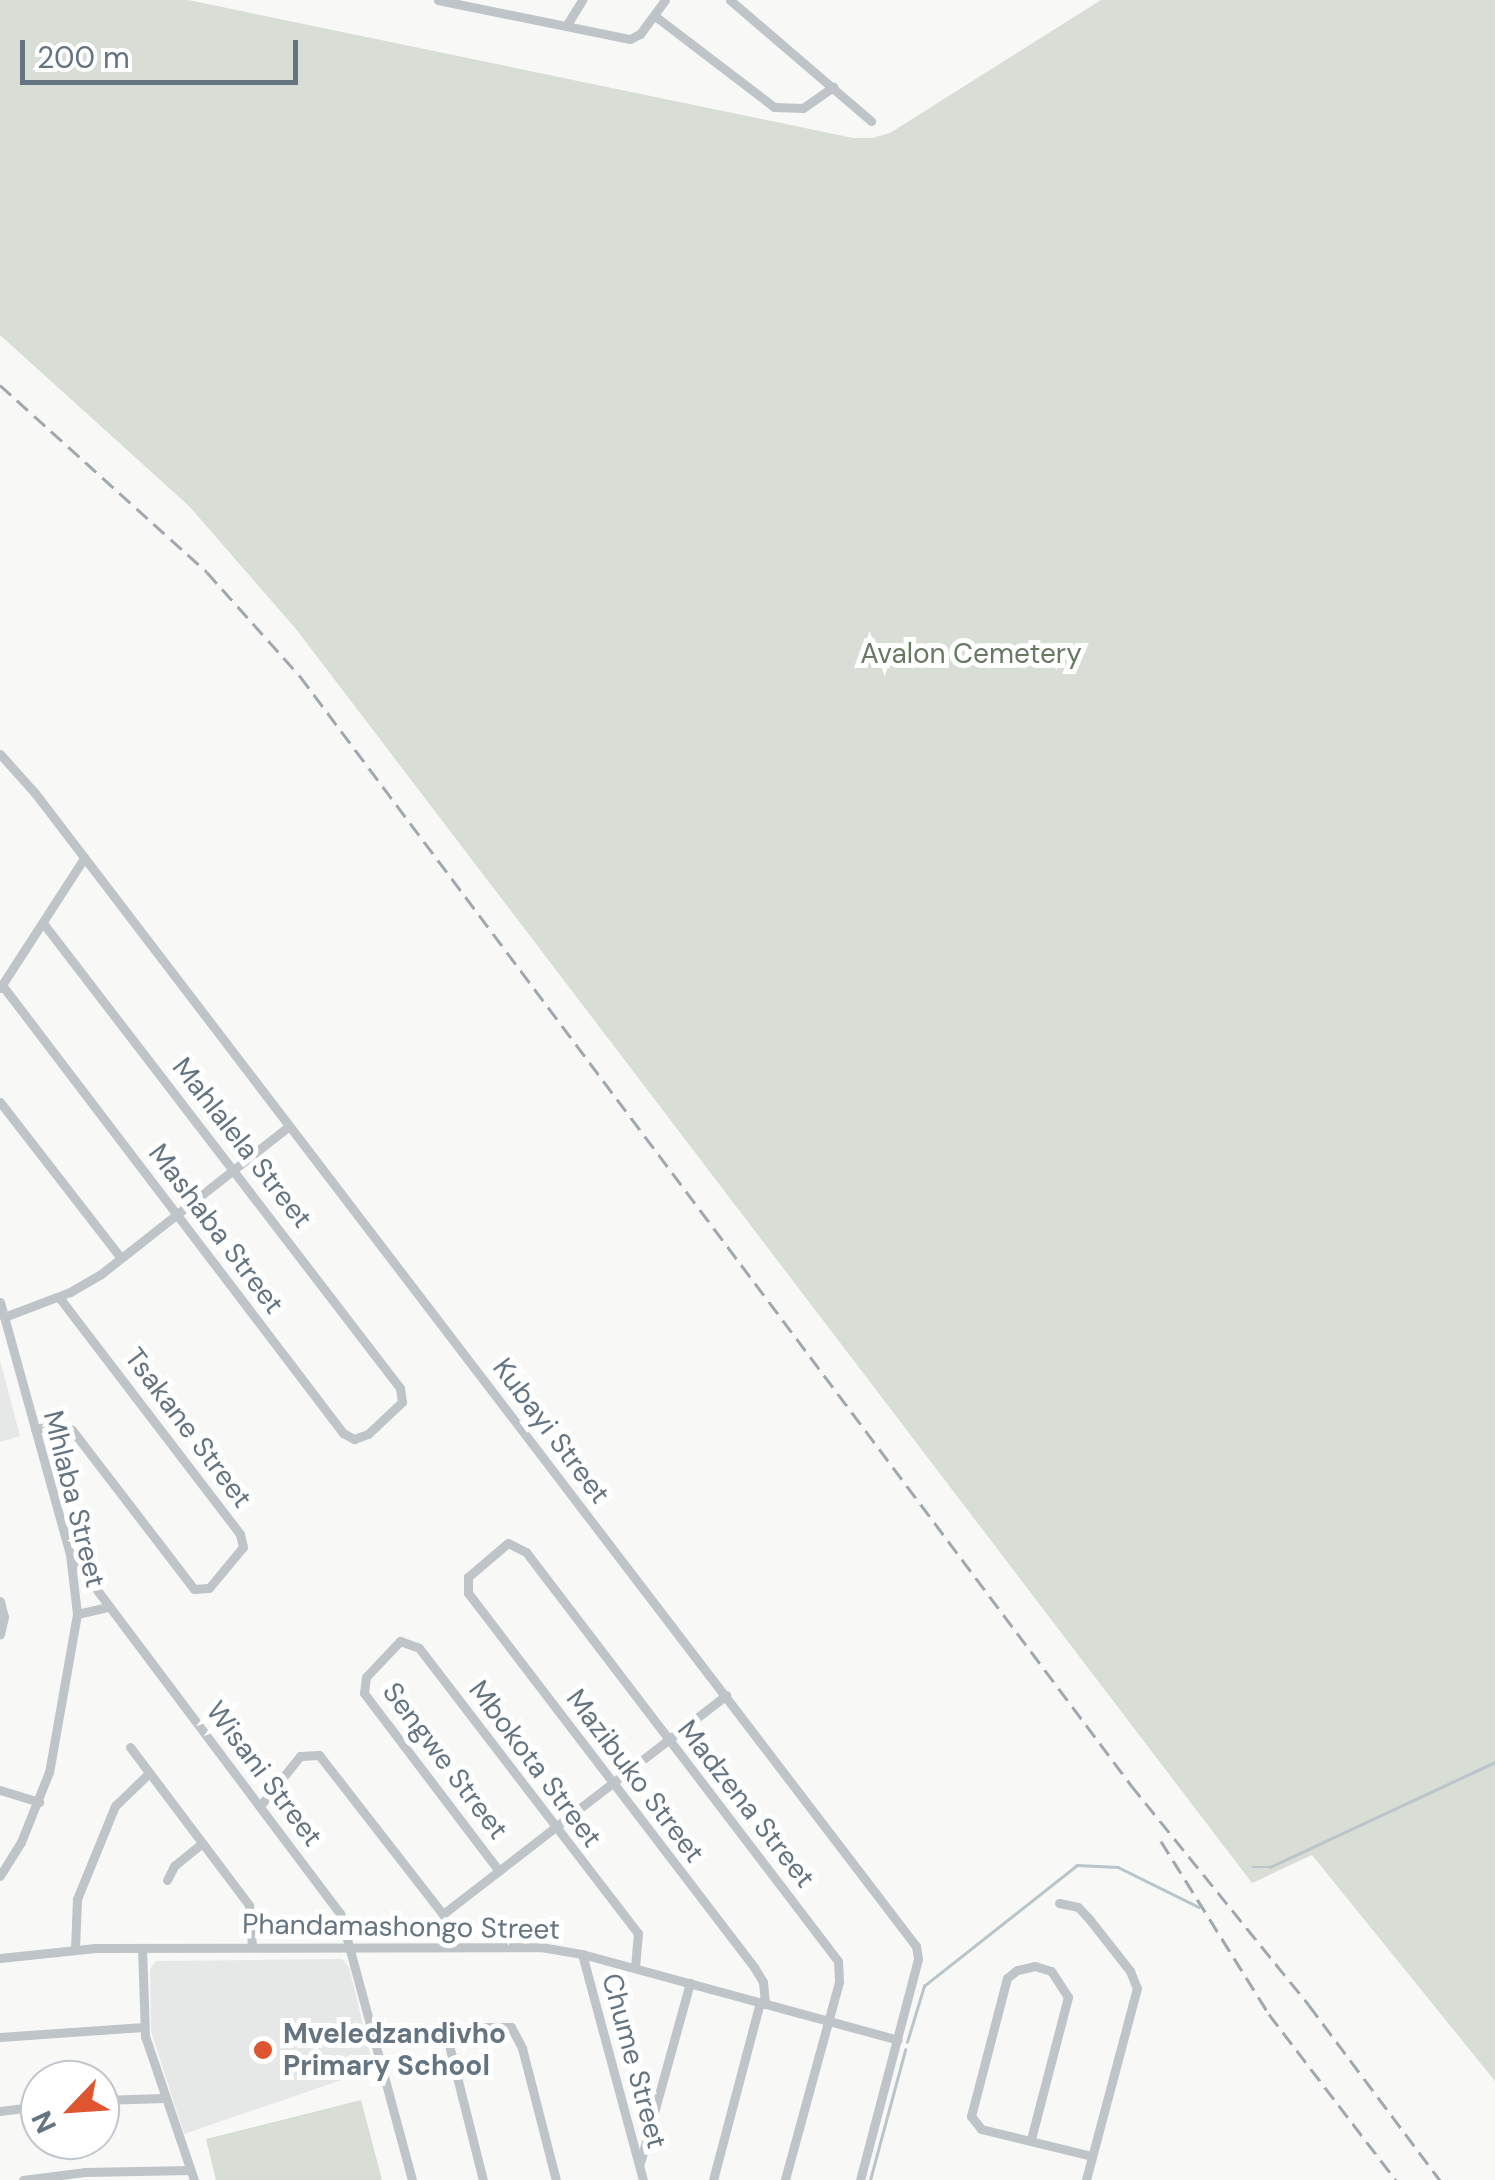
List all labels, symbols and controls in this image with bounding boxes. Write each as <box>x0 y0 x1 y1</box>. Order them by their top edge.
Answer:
scale bar <box>25 20 302 82</box>
text: 200 m <box>37 38 130 77</box>
park label: Avalon Cemetery <box>860 637 1082 671</box>
street label: Mahlalela Street <box>165 1051 319 1235</box>
street label: Mashaba Street <box>141 1138 291 1320</box>
street label: Tsakane Street <box>117 1342 259 1514</box>
street label: Kubayi Street <box>485 1352 617 1510</box>
street label: Mhlaba Street <box>36 1407 112 1591</box>
street label: Mbokota Street <box>461 1674 609 1854</box>
street label: Sengwe Street <box>375 1676 515 1846</box>
street label: Mazibuko Street <box>559 1683 711 1869</box>
street label: Wisani Street <box>199 1695 329 1853</box>
street label: Madzena Street <box>670 1714 822 1894</box>
street label: Phandamashongo Street <box>242 1907 560 1947</box>
street label: Chume Street <box>594 1970 674 2152</box>
place label: Mveledzandivho Primary School <box>283 2017 506 2083</box>
marker: Mveledzandivho Primary School <box>252 2039 274 2061</box>
north arrow <box>20 2060 120 2160</box>
text: N <box>23 2105 65 2139</box>

